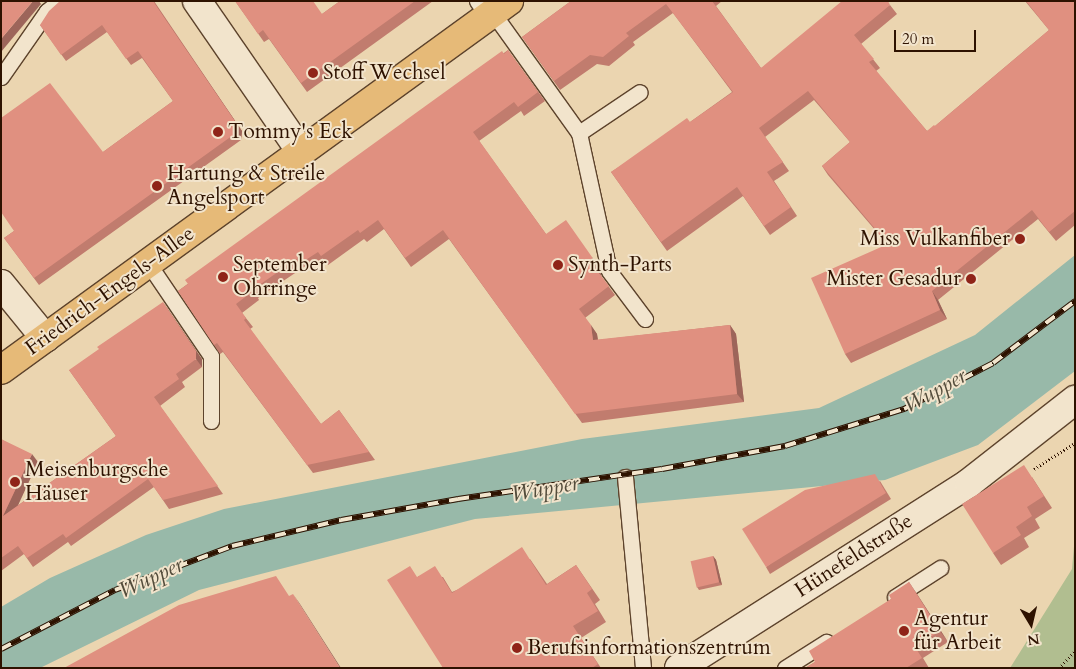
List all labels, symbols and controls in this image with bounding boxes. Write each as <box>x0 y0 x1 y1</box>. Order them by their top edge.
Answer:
scale bar <box>896 20 978 52</box>
text: 20 m <box>902 29 934 49</box>
place label: Stoff Wechsel <box>323 60 445 86</box>
marker: Stoff Wechsel <box>307 67 319 79</box>
place label: Tommy's Eck <box>228 119 353 145</box>
marker: Tommy's Eck <box>212 126 224 138</box>
place label: Hartung & Streile Angelsport <box>167 161 325 211</box>
marker: Hartung & Streile Angelsport <box>151 180 163 192</box>
street label: Friedrich-Engels-Allee <box>21 221 199 361</box>
place label: Miss Vulkanfiber <box>860 226 1010 252</box>
marker: Miss Vulkanfiber <box>1014 233 1026 245</box>
place label: September Ohrringe <box>233 252 327 302</box>
place label: Synth-Parts <box>568 252 672 278</box>
marker: Synth-Parts <box>552 259 564 271</box>
place label: Mister Gesadur <box>826 266 961 292</box>
marker: September Ohrringe <box>217 271 229 283</box>
marker: Mister Gesadur <box>965 273 977 285</box>
water label: Wupper <box>899 363 971 419</box>
place label: Meisenburgsche Häuser <box>25 457 169 507</box>
water label: Wupper <box>509 470 581 508</box>
marker: Meisenburgsche Häuser <box>9 476 21 488</box>
street label: Hünefeldstraße <box>790 509 918 603</box>
water label: Wupper <box>115 552 187 604</box>
north arrow <box>1006 599 1056 649</box>
place label: Agentur für Arbeit <box>914 606 1001 656</box>
marker: Agentur für Arbeit <box>898 625 910 637</box>
text: N <box>1026 629 1041 650</box>
place label: Berufsinformationszentrum <box>527 635 771 661</box>
marker: Berufsinformationszentrum <box>511 642 523 654</box>

